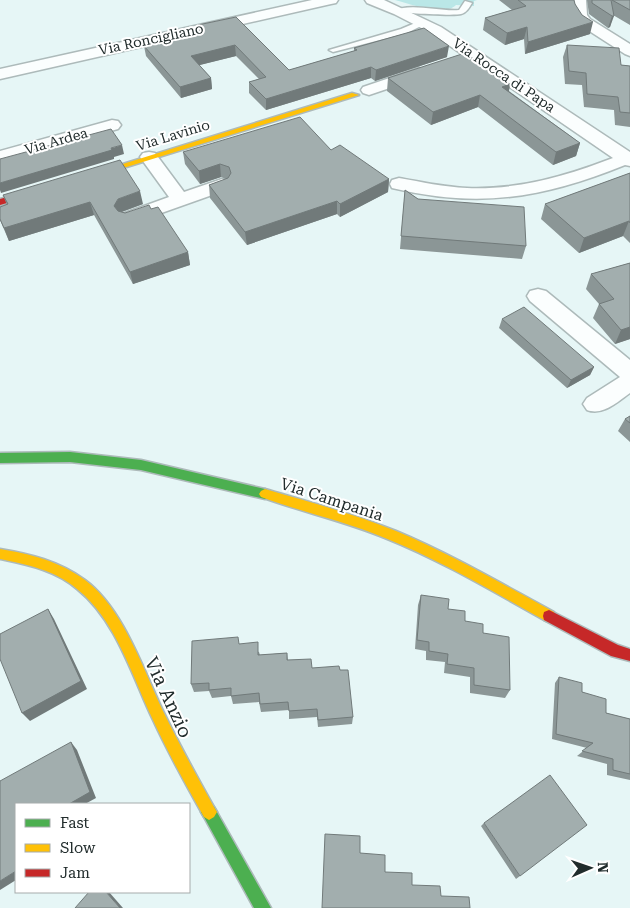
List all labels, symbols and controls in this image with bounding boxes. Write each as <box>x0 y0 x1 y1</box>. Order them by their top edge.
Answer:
street label: Via Roncigliano <box>97 20 205 58</box>
street label: Via Rocca di Papa <box>450 35 559 115</box>
street label: Via Lavinio <box>134 116 212 154</box>
street label: Via Ardea <box>23 124 90 158</box>
street label: Via Campania <box>278 474 386 525</box>
street label: Via Anzio <box>140 653 197 741</box>
legend <box>15 803 190 893</box>
text: Fast <box>60 814 90 832</box>
text: Slow <box>60 839 96 857</box>
north arrow <box>565 843 615 893</box>
text: N <box>595 862 611 873</box>
text: Jam <box>60 864 90 882</box>

